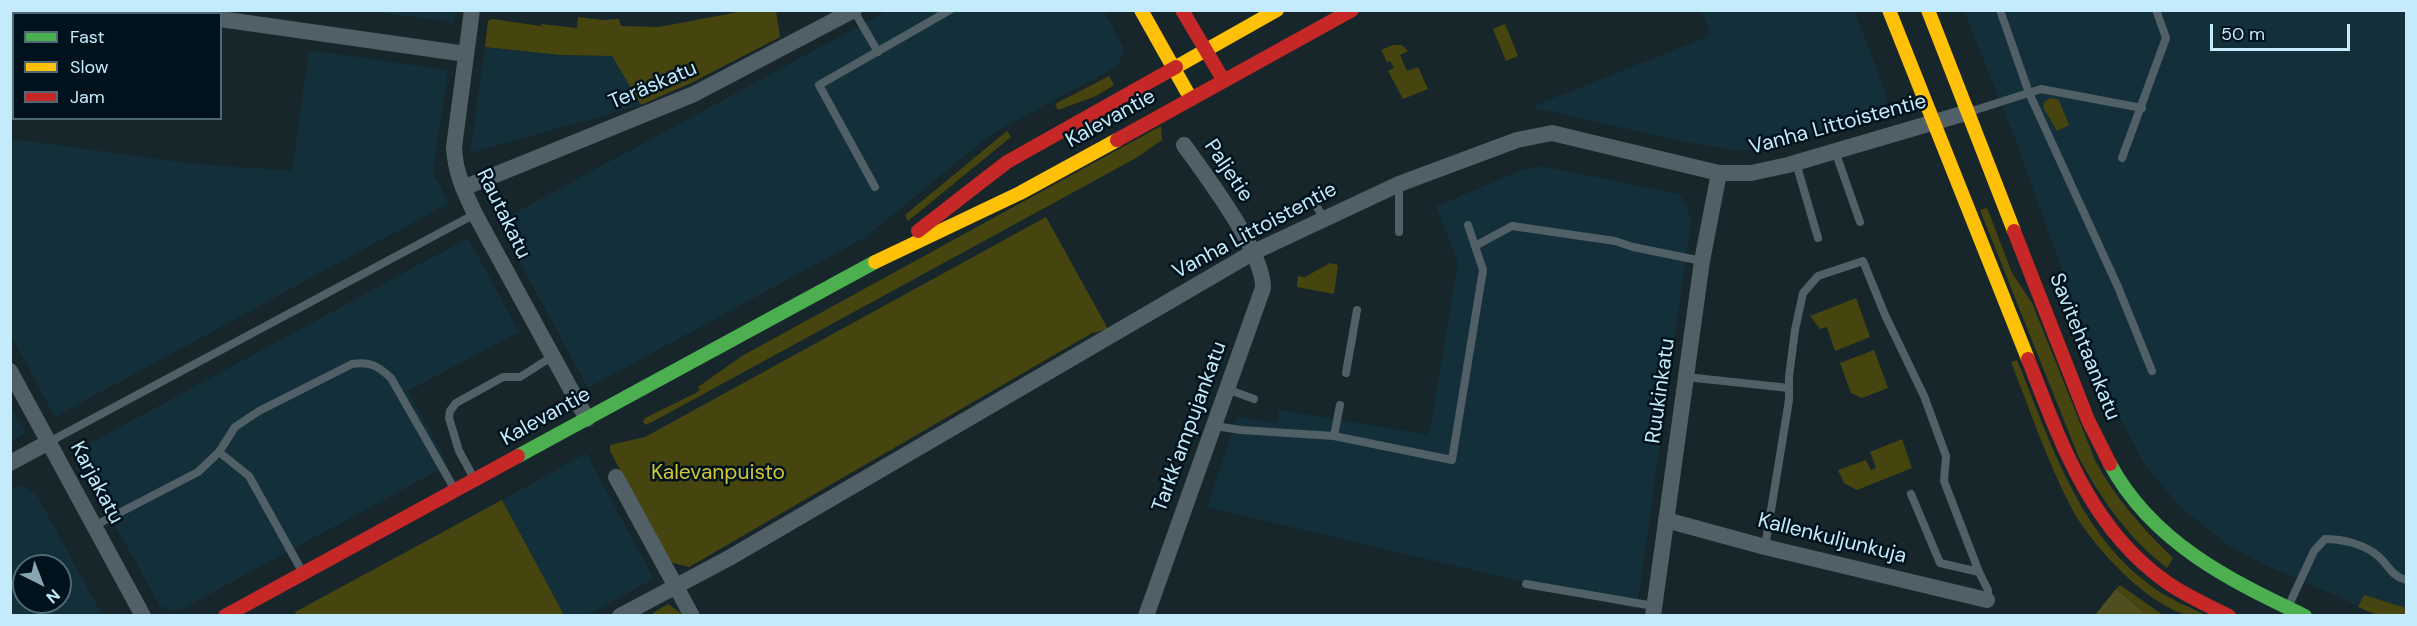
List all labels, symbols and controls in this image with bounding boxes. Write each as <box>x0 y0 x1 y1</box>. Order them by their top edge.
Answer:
legend <box>12 12 222 120</box>
scale bar <box>2213 12 2352 50</box>
text: 50 m <box>2221 22 2265 46</box>
text: Fast <box>70 25 105 49</box>
text: Slow <box>70 55 109 79</box>
street label: Teräskatu <box>605 56 701 116</box>
street label: Kalevantie <box>1062 84 1160 154</box>
text: Jam <box>70 85 105 109</box>
street label: Vanha Littoistentie <box>1747 89 1929 161</box>
street label: Paljetie <box>1198 135 1258 207</box>
street label: Rautakatu <box>470 165 536 263</box>
street label: Vanha Littoistentie <box>1169 177 1341 285</box>
street label: Savitehtaankatu <box>2043 270 2125 424</box>
street label: Ruukinkatu <box>1641 337 1681 445</box>
street label: Tarkk'ampujankatu <box>1147 338 1233 516</box>
street label: Kalevantie <box>497 382 595 452</box>
street label: Karjakatu <box>64 438 128 528</box>
park label: Kalevanpuisto <box>651 460 785 486</box>
street label: Kallenkuljunkuja <box>1755 508 1909 570</box>
north arrow <box>12 554 72 614</box>
text: N <box>42 585 64 608</box>

